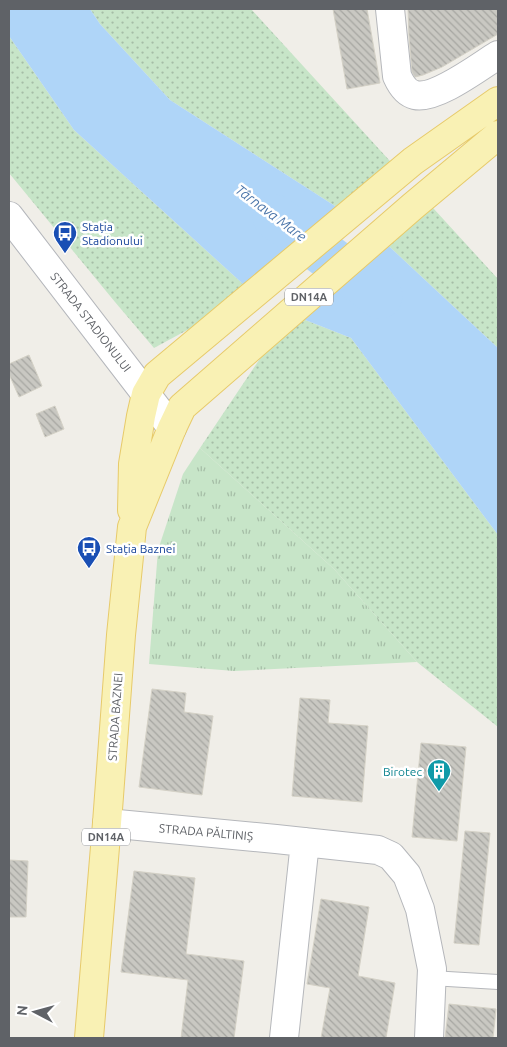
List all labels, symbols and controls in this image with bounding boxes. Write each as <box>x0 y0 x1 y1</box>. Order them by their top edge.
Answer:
water label: Târnava Mare <box>233 181 309 245</box>
bus stop icon: Stația Stadionului <box>52 220 78 254</box>
place label: Stația Stadionului <box>82 220 143 247</box>
street label: STRADA STADIONULUI <box>48 270 134 374</box>
road number: DN14A <box>285 288 333 306</box>
bus stop icon: Stația Baznei <box>76 535 102 569</box>
place label: Stația Baznei <box>106 542 175 555</box>
street label: STRADA BAZNEI <box>105 673 125 761</box>
building icon: Birotec <box>426 758 452 792</box>
place label: Birotec <box>383 765 422 778</box>
street label: STRADA PĂLTINIȘ <box>158 821 254 843</box>
road number: DN14A <box>82 829 130 846</box>
north arrow <box>10 987 60 1037</box>
text: N <box>14 1005 31 1017</box>

